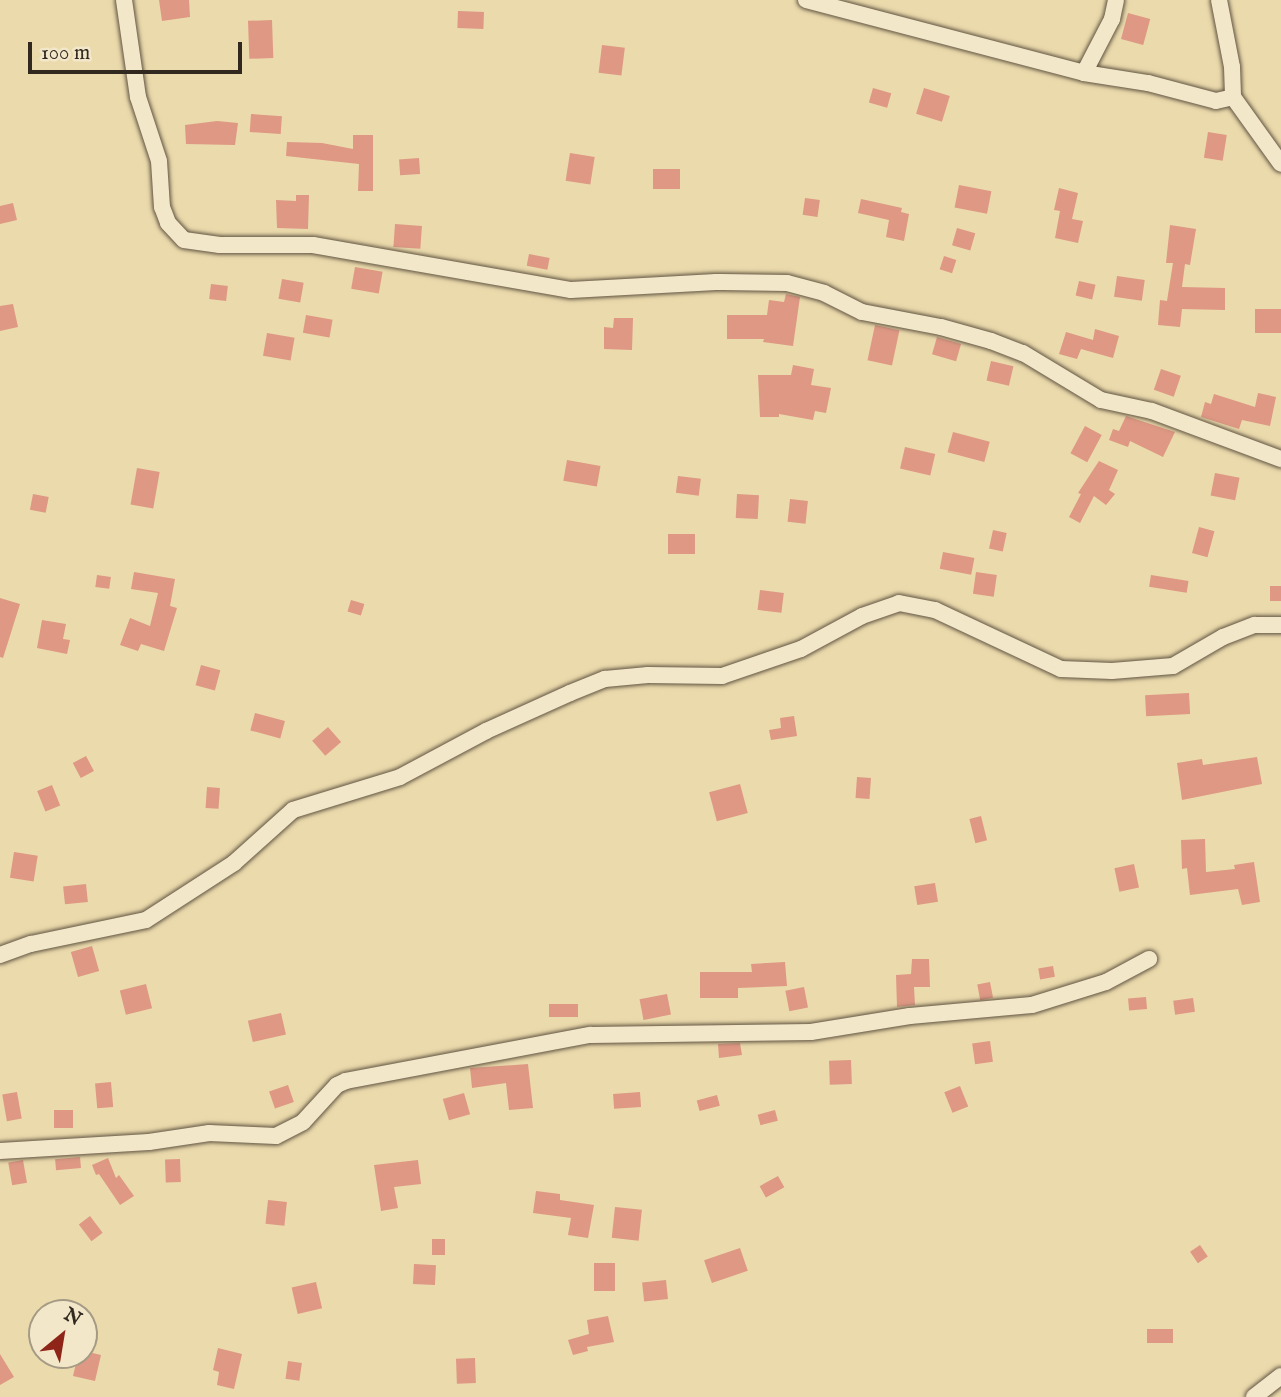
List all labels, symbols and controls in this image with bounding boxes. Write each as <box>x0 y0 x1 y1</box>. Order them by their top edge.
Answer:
scale bar <box>32 28 245 72</box>
text: 100 m <box>41 40 90 67</box>
north arrow <box>28 1299 98 1369</box>
text: N <box>59 1303 86 1332</box>

